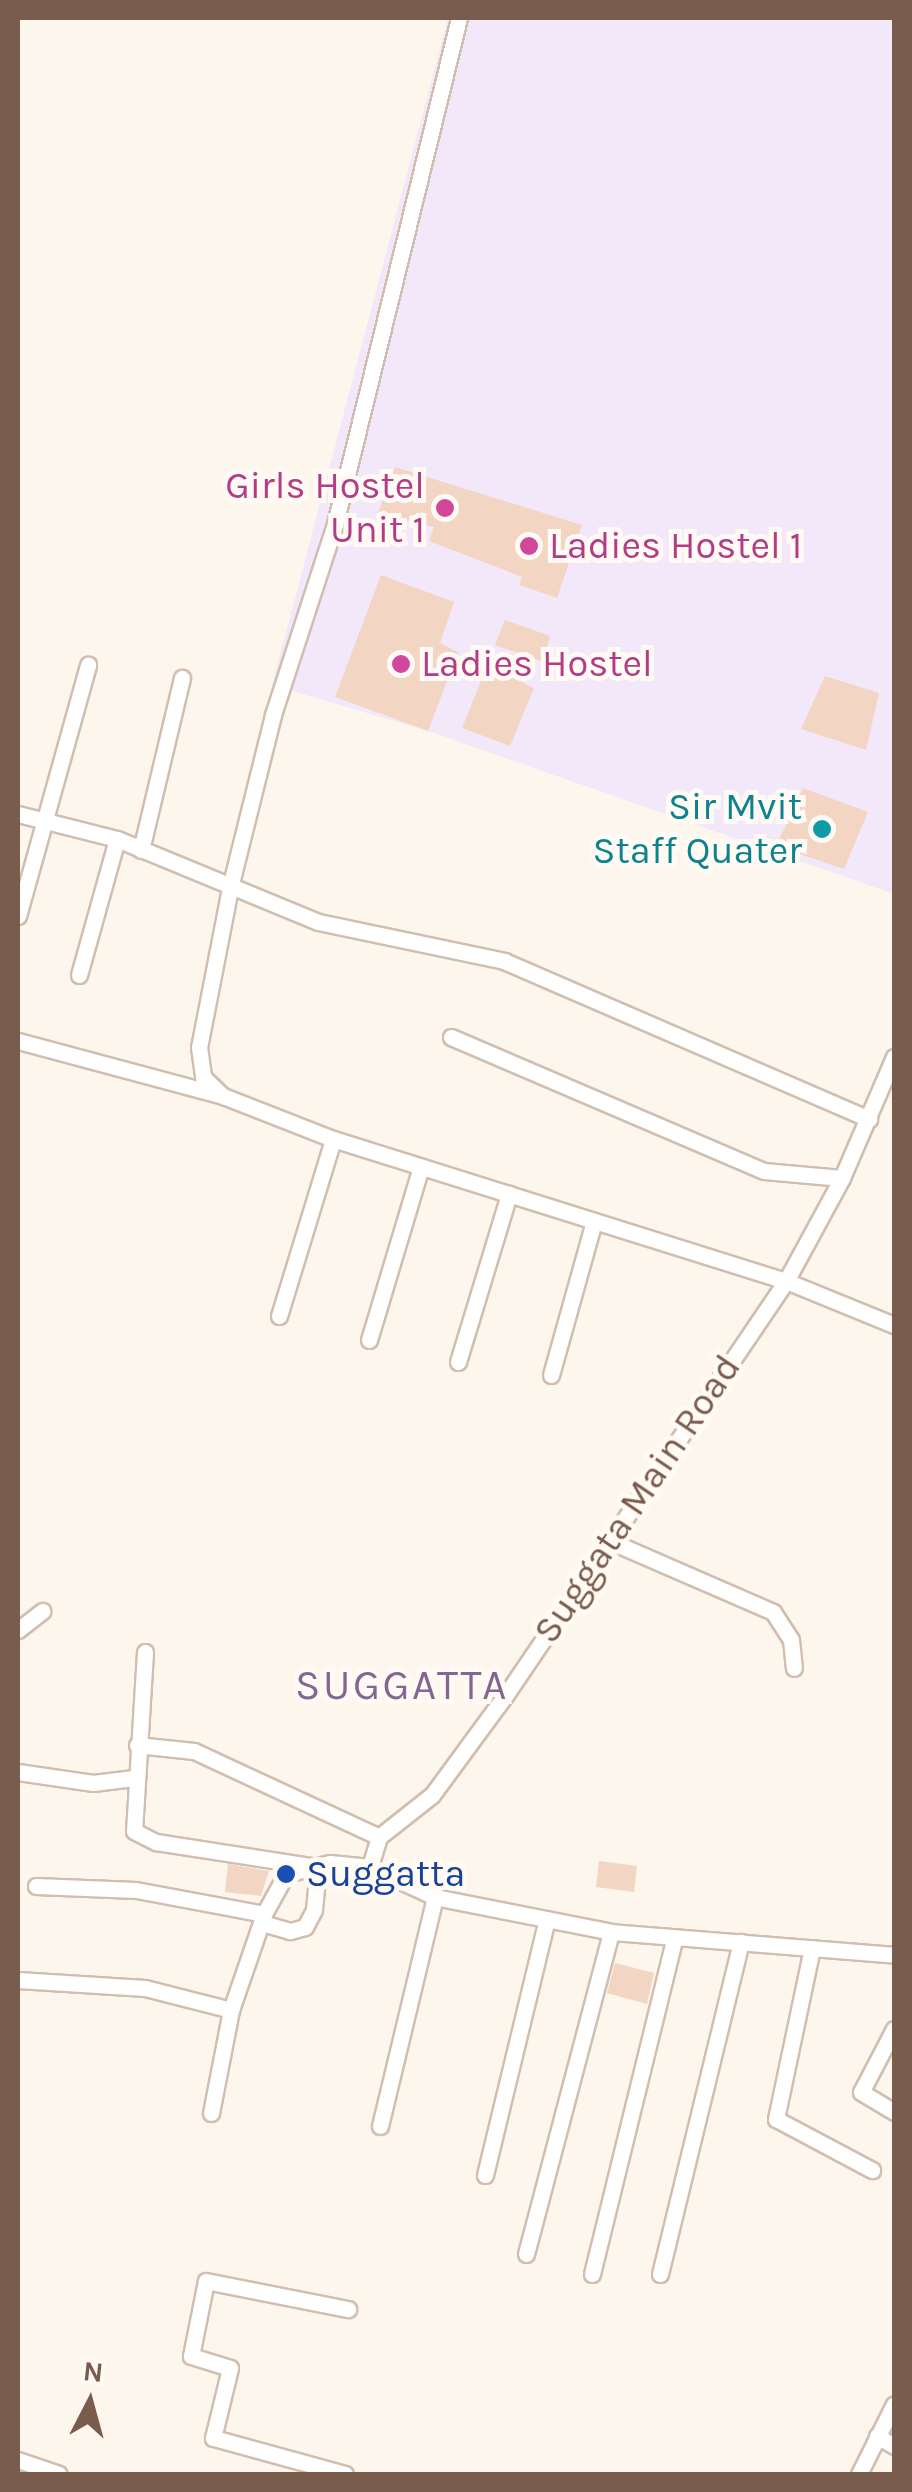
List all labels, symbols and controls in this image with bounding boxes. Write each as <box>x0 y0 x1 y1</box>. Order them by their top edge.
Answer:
place label: Girls Hostel Unit 1 <box>225 463 425 552</box>
marker: Girls Hostel Unit 1 <box>434 497 456 519</box>
place label: Ladies Hostel 1 <box>549 523 802 569</box>
marker: Ladies Hostel 1 <box>518 535 540 557</box>
place label: Ladies Hostel <box>421 641 653 687</box>
marker: Ladies Hostel <box>390 653 412 675</box>
place label: Sir Mvit Staff Quater <box>593 784 802 874</box>
marker: Sir Mvit Staff Quater <box>811 818 833 840</box>
street label: Suggata Main Road <box>524 1346 750 1652</box>
district label: SUGGATTA <box>295 1660 509 1710</box>
place label: Suggatta <box>306 1851 465 1897</box>
marker: Suggatta <box>275 1863 297 1885</box>
north arrow <box>40 2352 140 2452</box>
text: N <box>81 2354 105 2389</box>

